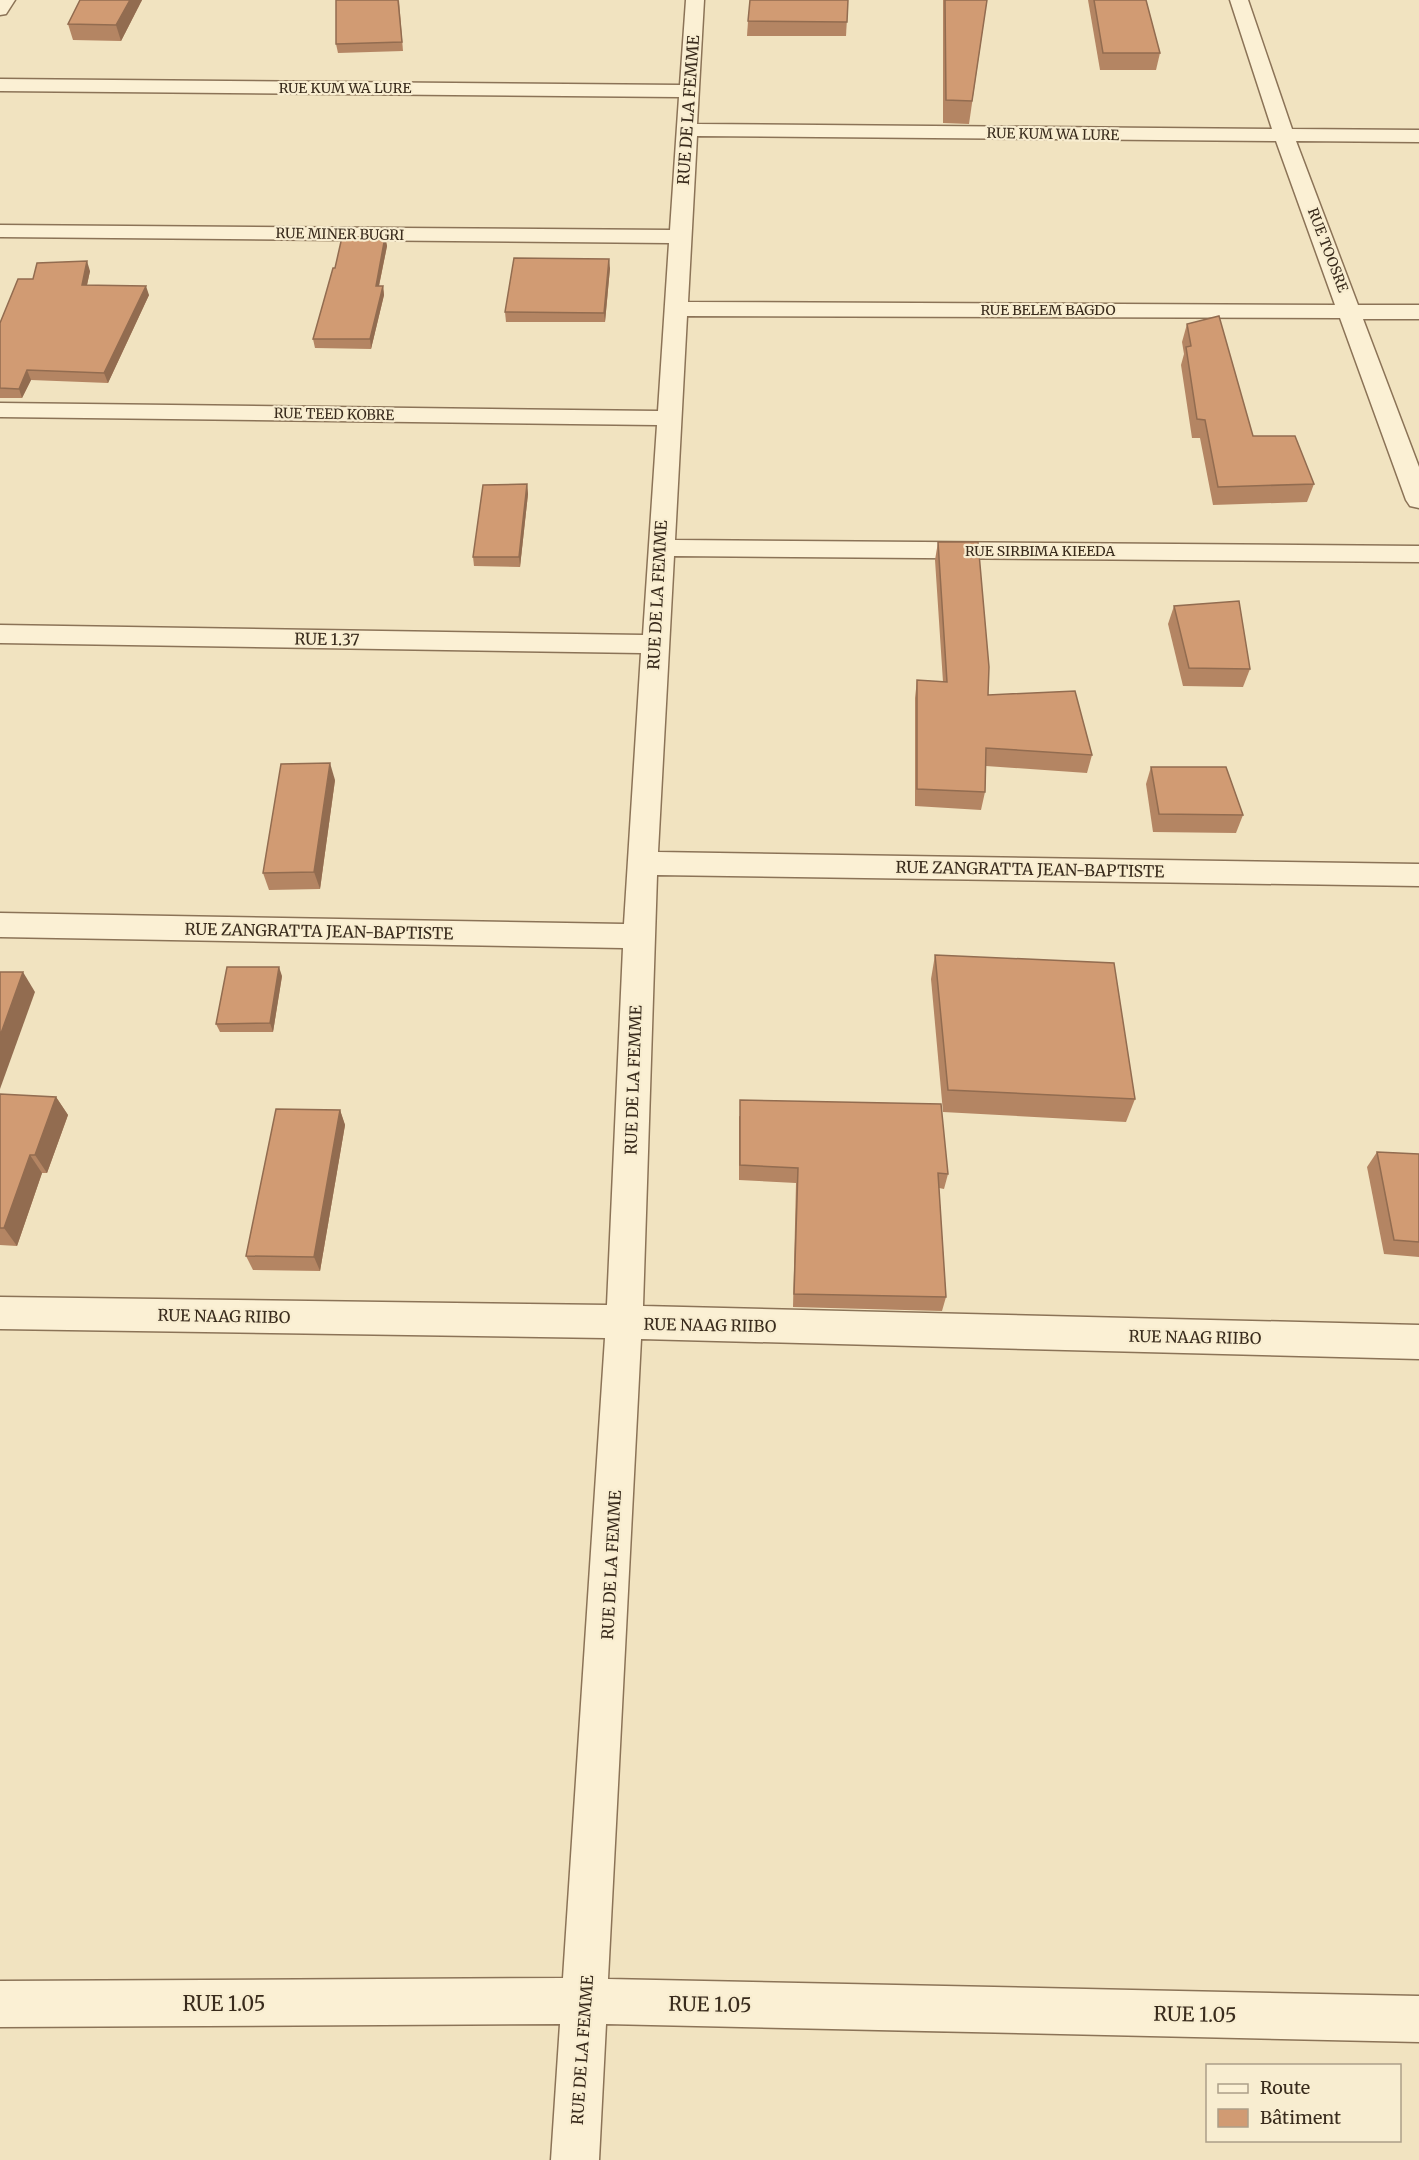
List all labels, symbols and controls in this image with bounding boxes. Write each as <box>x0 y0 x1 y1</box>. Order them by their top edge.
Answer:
street label: RUE DE LA FEMME <box>673 34 703 185</box>
street label: RUE KUM WA LURE <box>279 79 411 97</box>
street label: RUE KUM WA LURE <box>987 124 1120 144</box>
street label: RUE TOOSRE <box>1304 205 1352 295</box>
street label: RUE MINER BUGRI <box>276 224 404 244</box>
street label: RUE BELEM BAGDO <box>980 301 1116 319</box>
street label: RUE TEED KOBRE <box>274 404 395 424</box>
street label: RUE DE LA FEMME <box>643 519 671 670</box>
street label: RUE SIRBIMA KIEEDA <box>965 542 1115 560</box>
street label: RUE 1.37 <box>294 628 360 650</box>
street label: RUE ZANGRATTA JEAN-BAPTISTE <box>896 857 1165 881</box>
street label: RUE ZANGRATTA JEAN-BAPTISTE <box>185 919 454 943</box>
street label: RUE DE LA FEMME <box>620 1004 646 1155</box>
street label: RUE NAAG RIIBO <box>157 1305 291 1327</box>
street label: RUE NAAG RIIBO <box>643 1314 777 1336</box>
street label: RUE NAAG RIIBO <box>1128 1326 1262 1348</box>
street label: RUE DE LA FEMME <box>597 1489 625 1640</box>
street label: RUE DE LA FEMME <box>567 1974 597 2125</box>
street label: RUE 1.05 <box>182 1991 266 2016</box>
street label: RUE 1.05 <box>668 1991 752 2017</box>
street label: RUE 1.05 <box>1153 2001 1237 2027</box>
legend <box>1206 2064 1401 2142</box>
text: Route <box>1260 2076 1310 2099</box>
text: Bâtiment <box>1260 2106 1341 2129</box>

